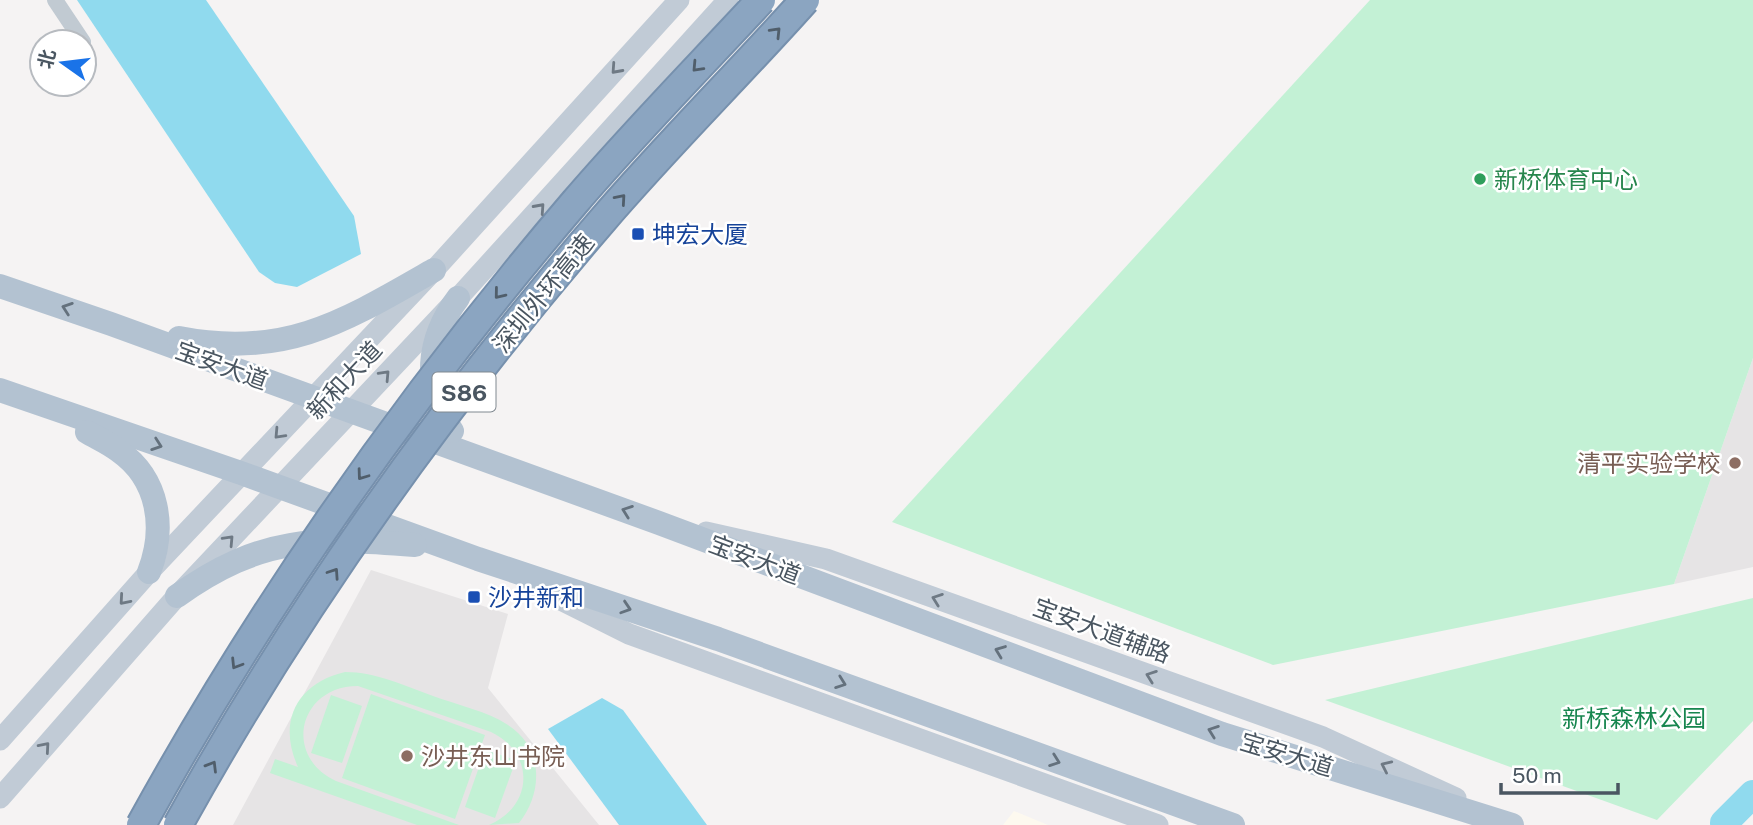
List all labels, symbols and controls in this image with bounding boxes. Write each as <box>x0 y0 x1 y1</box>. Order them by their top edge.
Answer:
one-way arrow <box>767 27 780 40</box>
north arrow <box>28 28 98 98</box>
text: 北 <box>34 47 59 71</box>
one-way arrow <box>693 59 705 72</box>
one-way arrow <box>612 61 625 74</box>
place label: 新桥体育中心 <box>1494 165 1638 193</box>
marker: 新桥体育中心 <box>1472 171 1488 187</box>
one-way arrow <box>613 194 625 207</box>
one-way arrow <box>531 203 544 216</box>
place label: 坤宏大厦 <box>652 220 748 248</box>
marker: 坤宏大厦 <box>630 226 646 242</box>
street label: 深圳外环高速 <box>487 228 599 358</box>
one-way arrow <box>495 286 508 298</box>
one-way arrow <box>62 303 74 317</box>
street label: 宝安大道 <box>172 335 272 395</box>
street label: 新和大道 <box>301 335 387 425</box>
one-way arrow <box>377 370 389 383</box>
road number: S86 <box>433 372 496 412</box>
one-way arrow <box>275 426 287 439</box>
one-way arrow <box>151 437 163 451</box>
place label: 清平实验学校 <box>1577 449 1721 477</box>
marker: 清平实验学校 <box>1727 455 1743 471</box>
one-way arrow <box>358 467 370 480</box>
one-way arrow <box>621 505 633 519</box>
street label: 宝安大道 <box>705 529 805 589</box>
one-way arrow <box>220 535 233 548</box>
one-way arrow <box>325 568 338 581</box>
place label: 沙井新和 <box>488 583 584 611</box>
marker: 沙井新和 <box>466 589 482 605</box>
one-way arrow <box>120 592 132 605</box>
street label: 宝安大道辅路 <box>1030 592 1174 668</box>
one-way arrow <box>931 593 943 607</box>
one-way arrow <box>620 600 632 614</box>
one-way arrow <box>995 645 1007 659</box>
one-way arrow <box>231 657 244 670</box>
one-way arrow <box>1145 670 1157 684</box>
one-way arrow <box>835 675 847 689</box>
park label: 新桥森林公园 <box>1562 704 1706 732</box>
one-way arrow <box>1208 725 1220 739</box>
street label: 宝安大道 <box>1237 727 1337 781</box>
one-way arrow <box>37 742 49 755</box>
place label: 沙井东山书院 <box>421 742 565 770</box>
marker: 沙井东山书院 <box>399 748 415 764</box>
one-way arrow <box>1049 752 1061 766</box>
scale bar <box>1501 752 1618 796</box>
one-way arrow <box>1381 760 1393 774</box>
one-way arrow <box>204 761 217 774</box>
text: 50 m <box>1512 763 1562 788</box>

